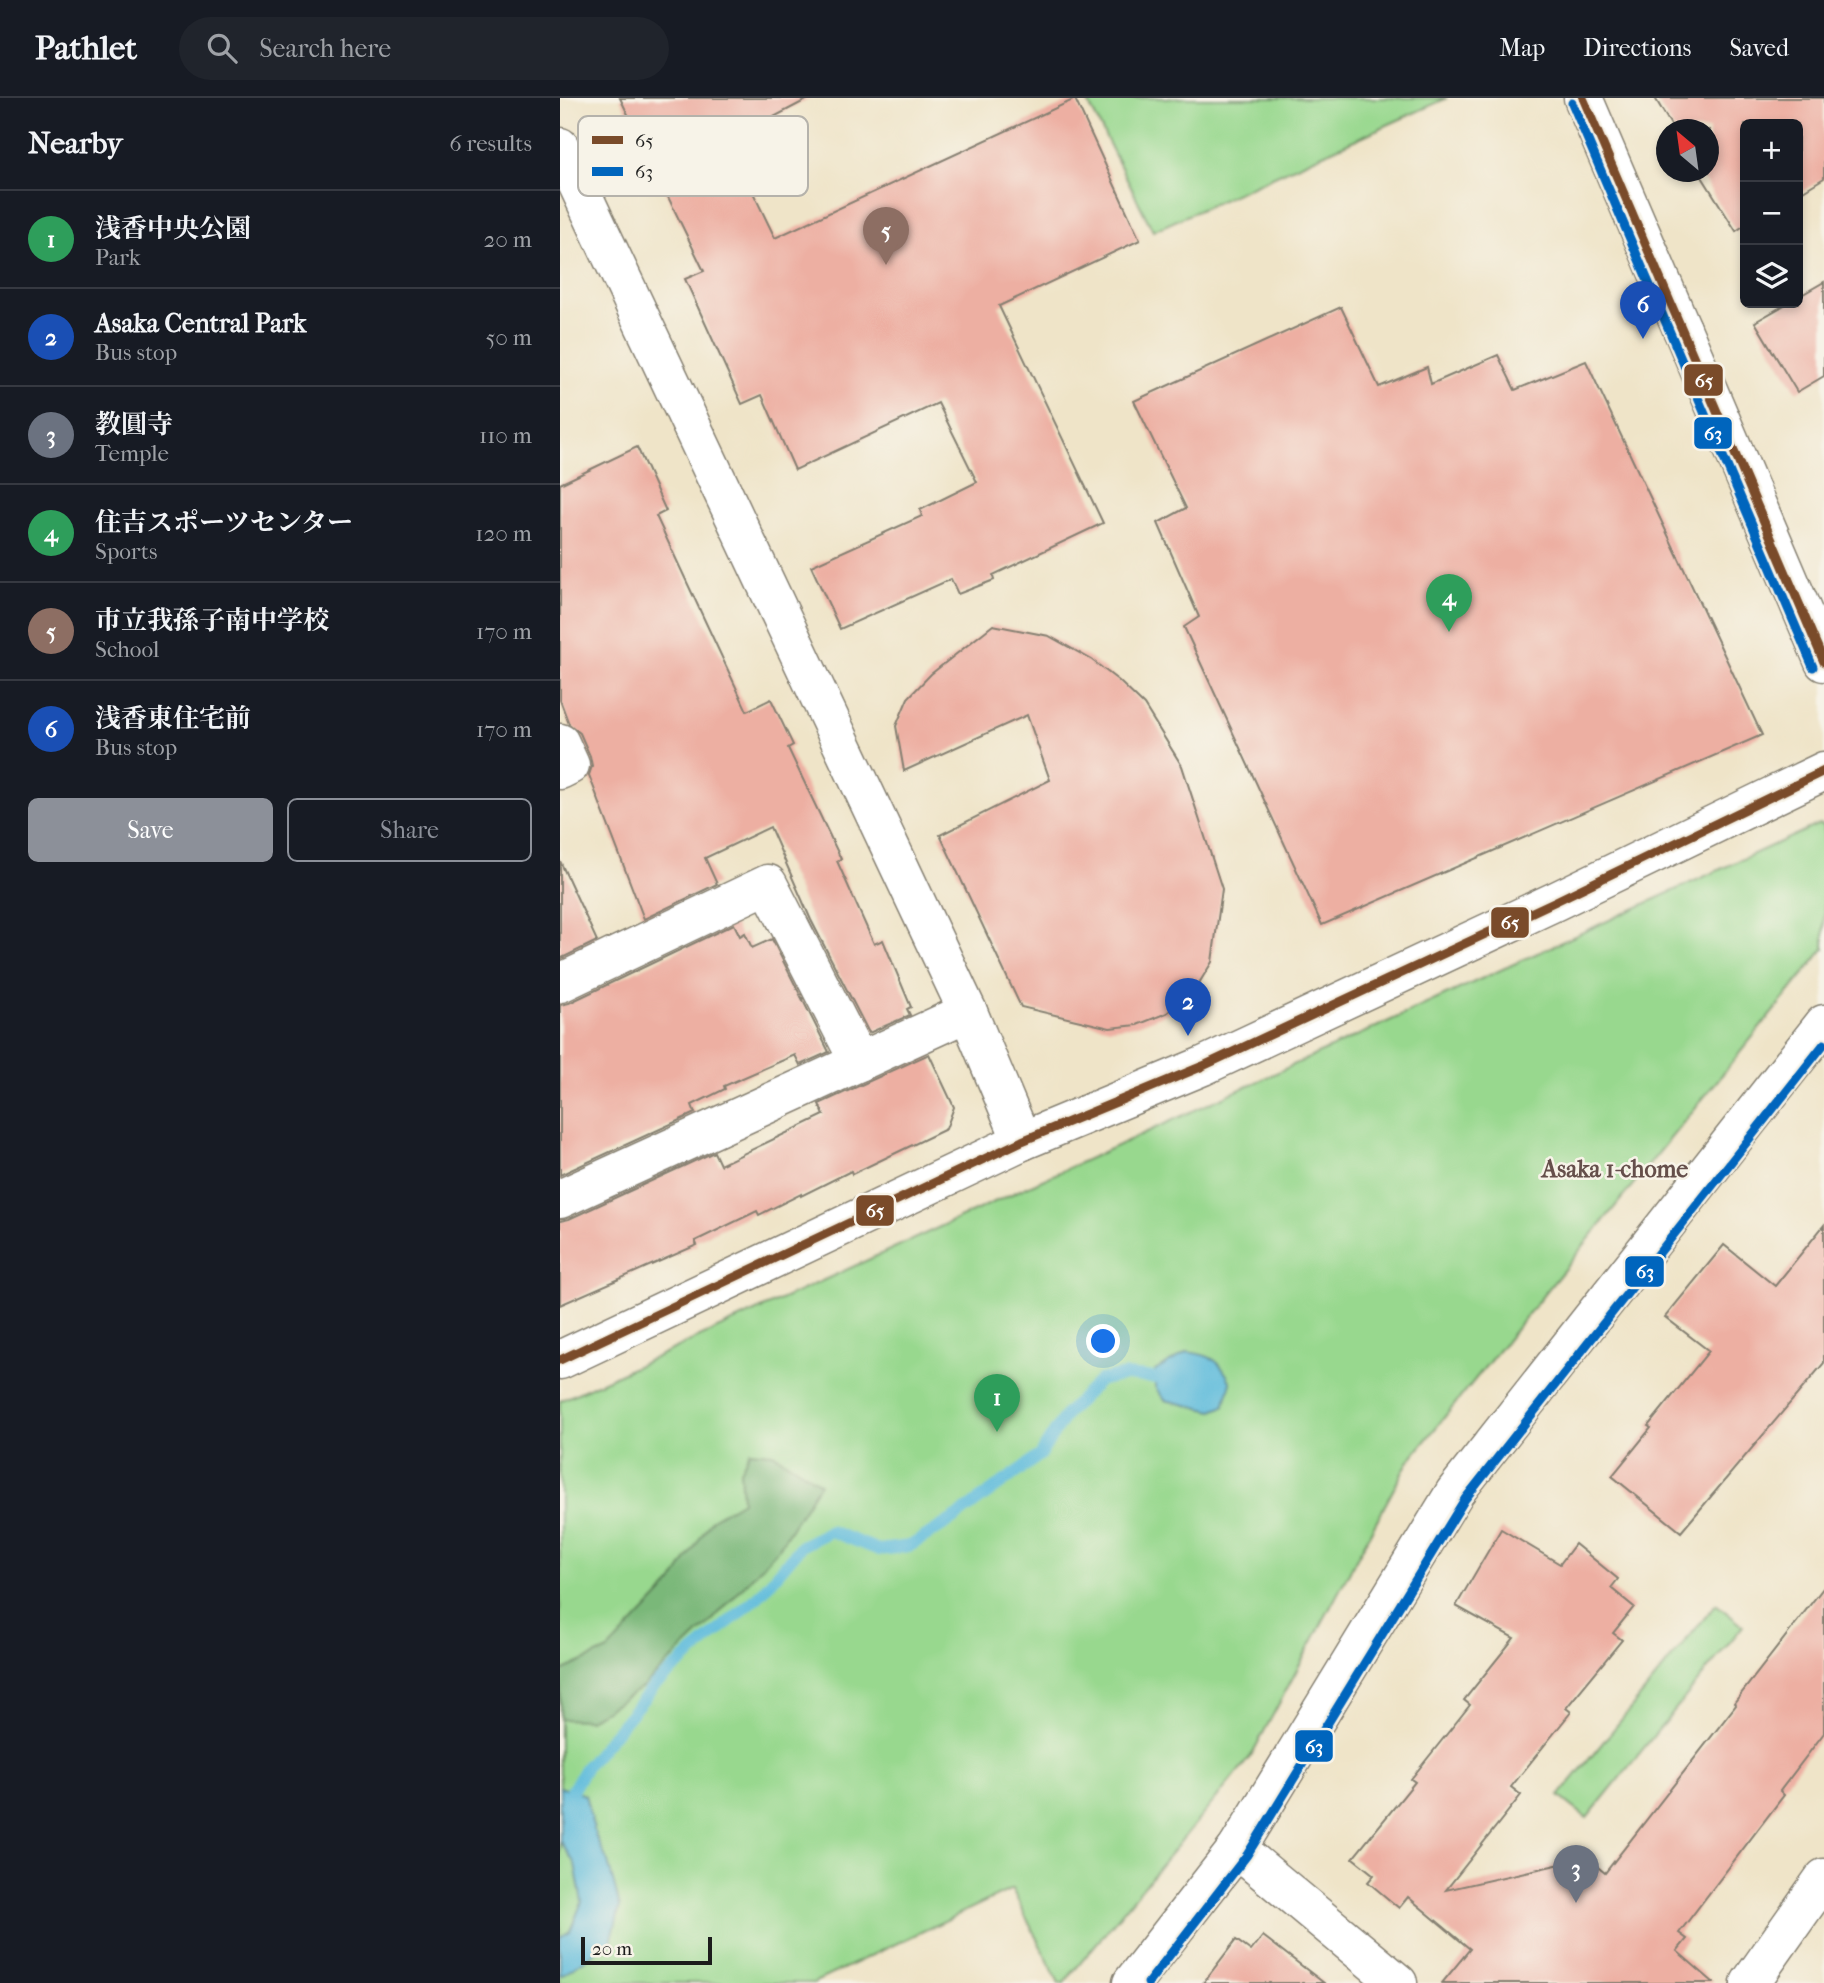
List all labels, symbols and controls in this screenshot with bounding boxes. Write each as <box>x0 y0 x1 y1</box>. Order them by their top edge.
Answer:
search box <box>179 17 669 80</box>
text: Pathlet <box>35 29 137 68</box>
icon: search <box>203 29 241 67</box>
text: Search here <box>259 33 391 64</box>
text: Map <box>1499 34 1545 62</box>
text: Directions <box>1583 34 1691 62</box>
text: Saved <box>1729 34 1789 62</box>
legend <box>578 116 808 196</box>
north arrow <box>1656 119 1719 182</box>
map controls <box>1740 119 1803 308</box>
button: + <box>1740 119 1803 182</box>
text: Nearby <box>28 126 123 161</box>
text: 6 results <box>449 130 532 157</box>
text: 65 <box>635 130 654 152</box>
text: 63 <box>635 161 653 183</box>
button: − <box>1740 182 1803 245</box>
pin: 5 <box>863 207 909 265</box>
text: 浅香中央公園 <box>95 213 251 244</box>
text: 1 <box>47 226 55 253</box>
text: 20 m <box>483 226 532 253</box>
text: Park <box>95 244 141 271</box>
button: layers <box>1740 245 1803 308</box>
pin: 6 <box>1620 281 1666 339</box>
text: Asaka Central Park <box>95 308 306 339</box>
text: 2 <box>45 324 57 351</box>
text: 50 m <box>485 324 532 351</box>
text: Bus stop <box>95 339 177 366</box>
line badge: 65 <box>1683 363 1724 397</box>
text: 65 <box>1695 370 1713 392</box>
text: 教圓寺 <box>95 409 173 440</box>
line badge: 63 <box>1693 416 1733 450</box>
text: 3 <box>46 422 56 449</box>
text: 110 m <box>479 422 532 449</box>
text: 63 <box>1704 423 1722 445</box>
text: Temple <box>95 440 169 467</box>
text: 住吉スポーツセンター <box>95 507 353 538</box>
text: 4 <box>44 520 58 547</box>
text: 120 m <box>475 520 532 547</box>
text: Sports <box>95 538 157 565</box>
pin: 4 <box>1426 574 1472 632</box>
text: 市立我孫子南中学校 <box>95 605 329 636</box>
text: 5 <box>46 618 56 645</box>
text: 170 m <box>476 618 532 645</box>
text: School <box>95 636 159 663</box>
text: 浅香東住宅前 <box>95 703 251 734</box>
text: 6 <box>45 716 57 743</box>
text: 170 m <box>476 716 532 743</box>
text: Bus stop <box>95 734 177 761</box>
button: Save <box>28 798 273 862</box>
button: Share <box>287 798 532 862</box>
line badge: 65 <box>1490 906 1530 939</box>
text: 65 <box>1501 912 1519 934</box>
pin: 2 <box>1165 978 1211 1036</box>
district label: Asaka 1-chome <box>1540 1155 1688 1183</box>
line badge: 65 <box>855 1194 895 1227</box>
text: 65 <box>866 1200 884 1222</box>
line badge: 63 <box>1624 1255 1665 1288</box>
text: 63 <box>1636 1261 1654 1283</box>
your location <box>1086 1324 1120 1358</box>
pin: 1 <box>974 1374 1020 1432</box>
line badge: 63 <box>1294 1729 1334 1763</box>
text: 63 <box>1305 1736 1323 1758</box>
pin: 3 <box>1553 1845 1599 1903</box>
scale bar <box>581 1934 712 1966</box>
text: 20 m <box>592 1938 632 1960</box>

